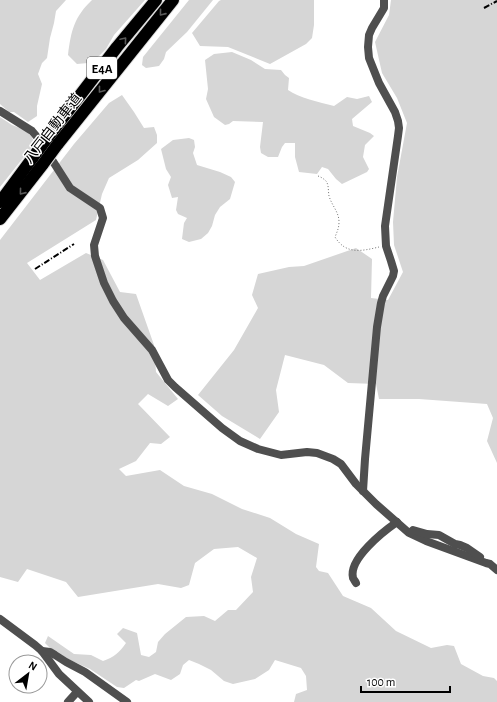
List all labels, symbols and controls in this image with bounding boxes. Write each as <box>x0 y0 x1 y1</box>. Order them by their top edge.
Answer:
one-way arrow <box>160 9 167 16</box>
one-way arrow <box>119 37 126 44</box>
road number: E4A <box>87 57 117 79</box>
one-way arrow <box>99 86 106 93</box>
street label: 八戸自動車道 <box>21 91 84 166</box>
one-way arrow <box>19 187 26 194</box>
north arrow <box>8 654 48 694</box>
text: N <box>27 659 39 673</box>
scale bar <box>361 668 450 694</box>
text: 100 m <box>367 676 395 688</box>

